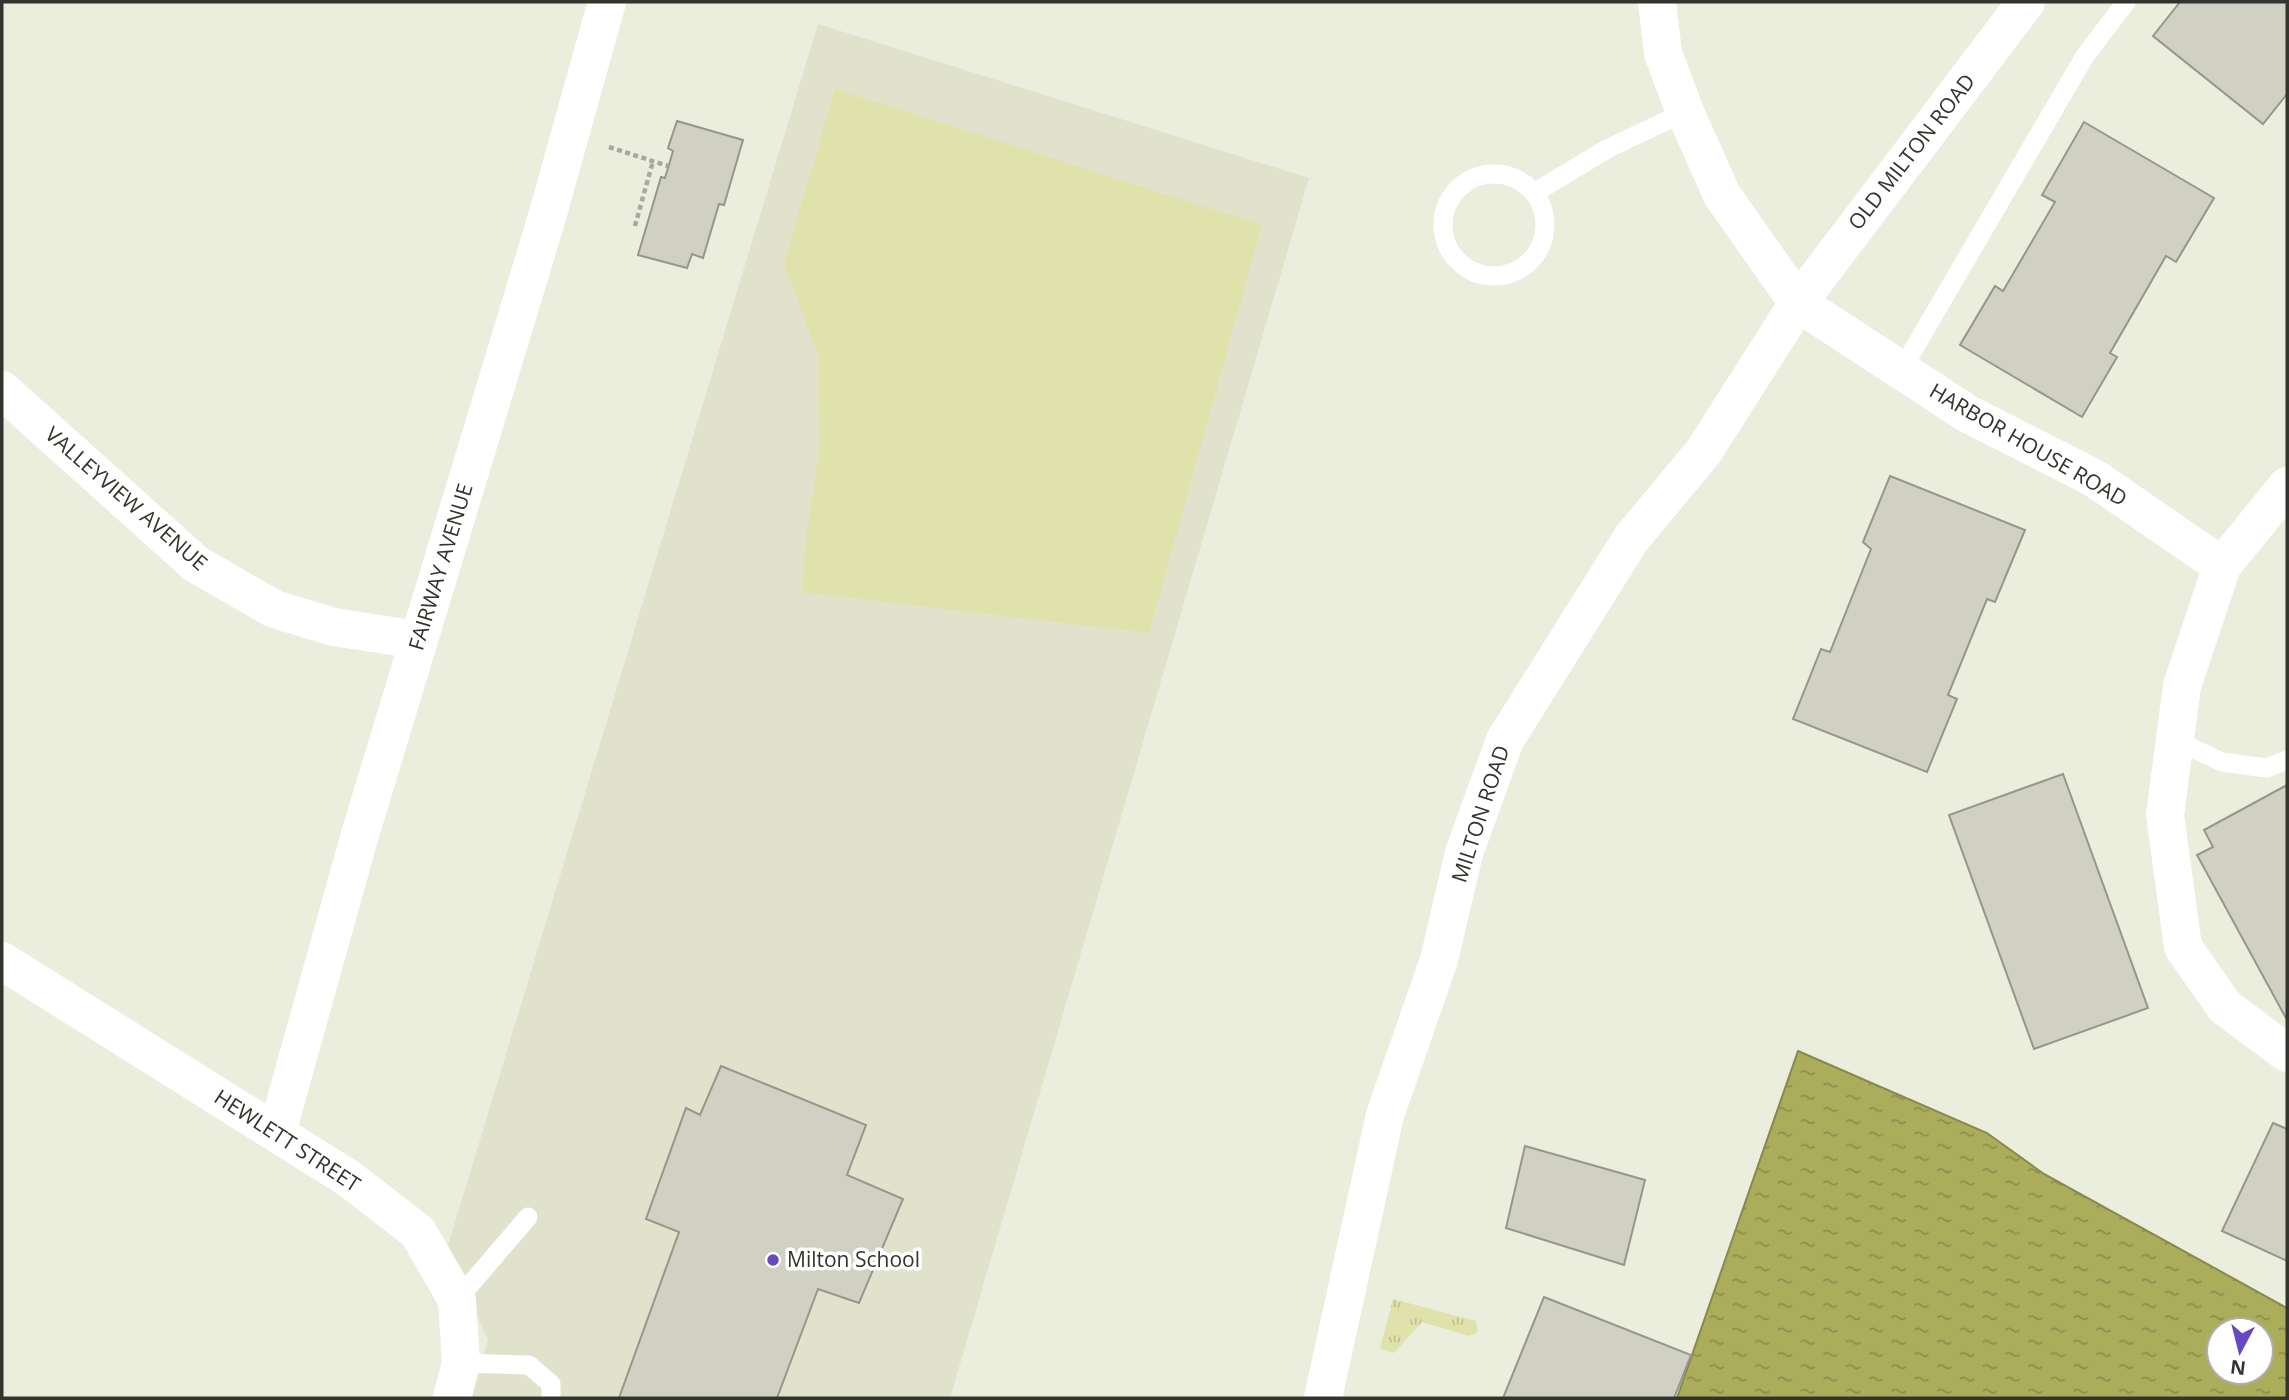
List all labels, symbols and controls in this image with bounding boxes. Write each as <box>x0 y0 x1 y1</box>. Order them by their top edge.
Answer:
street label: OLD MILTON ROAD <box>1841 68 1981 235</box>
street label: HARBOR HOUSE ROAD <box>1925 376 2132 512</box>
street label: VALLEYVIEW AVENUE <box>40 420 214 576</box>
street label: FAIRWAY AVENUE <box>401 480 479 654</box>
street label: MILTON ROAD <box>1445 742 1515 886</box>
street label: HEWLETT STREET <box>209 1082 366 1198</box>
place label: Milton School <box>787 1245 920 1273</box>
marker: Milton School <box>765 1252 781 1268</box>
north arrow <box>2205 1316 2275 1386</box>
text: N <box>2229 1354 2247 1382</box>

